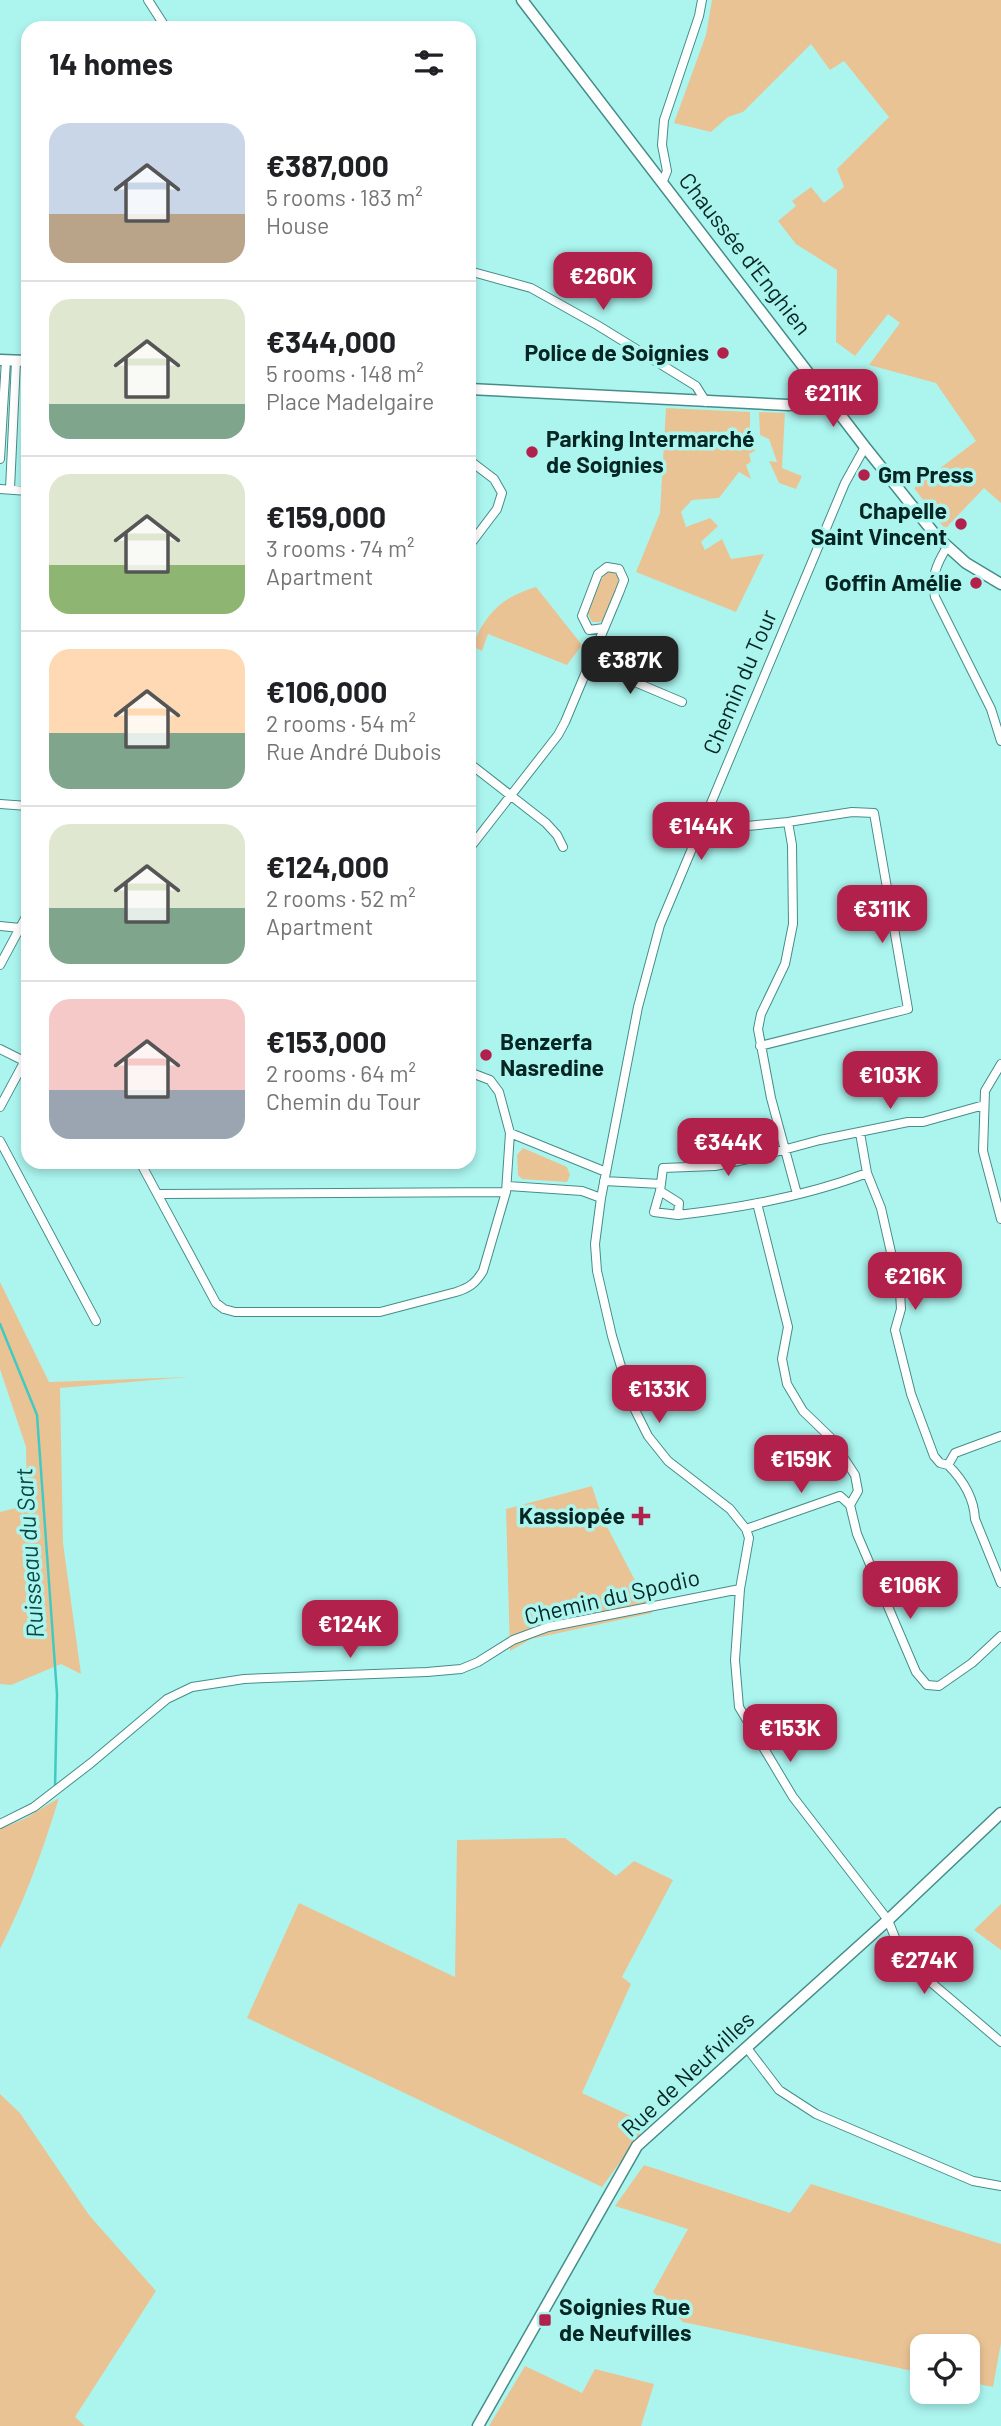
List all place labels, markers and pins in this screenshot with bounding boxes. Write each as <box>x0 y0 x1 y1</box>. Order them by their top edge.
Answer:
pin: €260K <box>554 252 652 312</box>
place label: Police de Soignies <box>525 338 709 366</box>
marker: Police de Soignies <box>715 345 731 361</box>
pin: €211K <box>784 370 882 429</box>
place label: Parking Intermarché de Soignies <box>546 424 754 478</box>
marker: Parking Intermarché de Soignies <box>524 444 540 460</box>
place label: Gm Press <box>878 460 973 488</box>
marker: Gm Press <box>856 467 872 483</box>
place label: Chapelle Saint Vincent <box>811 496 947 550</box>
marker: Chapelle Saint Vincent <box>953 516 969 532</box>
place label: Goffin Amélie <box>825 568 962 596</box>
marker: Goffin Amélie <box>968 575 984 591</box>
pin: €387K <box>581 636 679 696</box>
pin: €144K <box>652 802 750 862</box>
pin: €311K <box>833 886 931 945</box>
place label: Benzerfa Nasredine <box>500 1027 604 1081</box>
marker: Benzerfa Nasredine <box>478 1047 494 1063</box>
pin: €103K <box>841 1052 939 1111</box>
pin: €344K <box>679 1118 777 1178</box>
pin: €216K <box>866 1252 964 1312</box>
pin: €133K <box>610 1366 708 1425</box>
pin: €159K <box>752 1436 850 1495</box>
place label: Kassiopée <box>519 1501 625 1529</box>
marker: Kassiopée <box>631 1506 651 1526</box>
pin: €106K <box>861 1562 959 1621</box>
pin: €124K <box>301 1600 399 1660</box>
pin: €153K <box>741 1704 839 1764</box>
pin: €274K <box>875 1937 973 1996</box>
place label: Soignies Rue de Neufvilles <box>559 2292 691 2346</box>
marker: Soignies Rue de Neufvilles <box>537 2312 553 2328</box>

